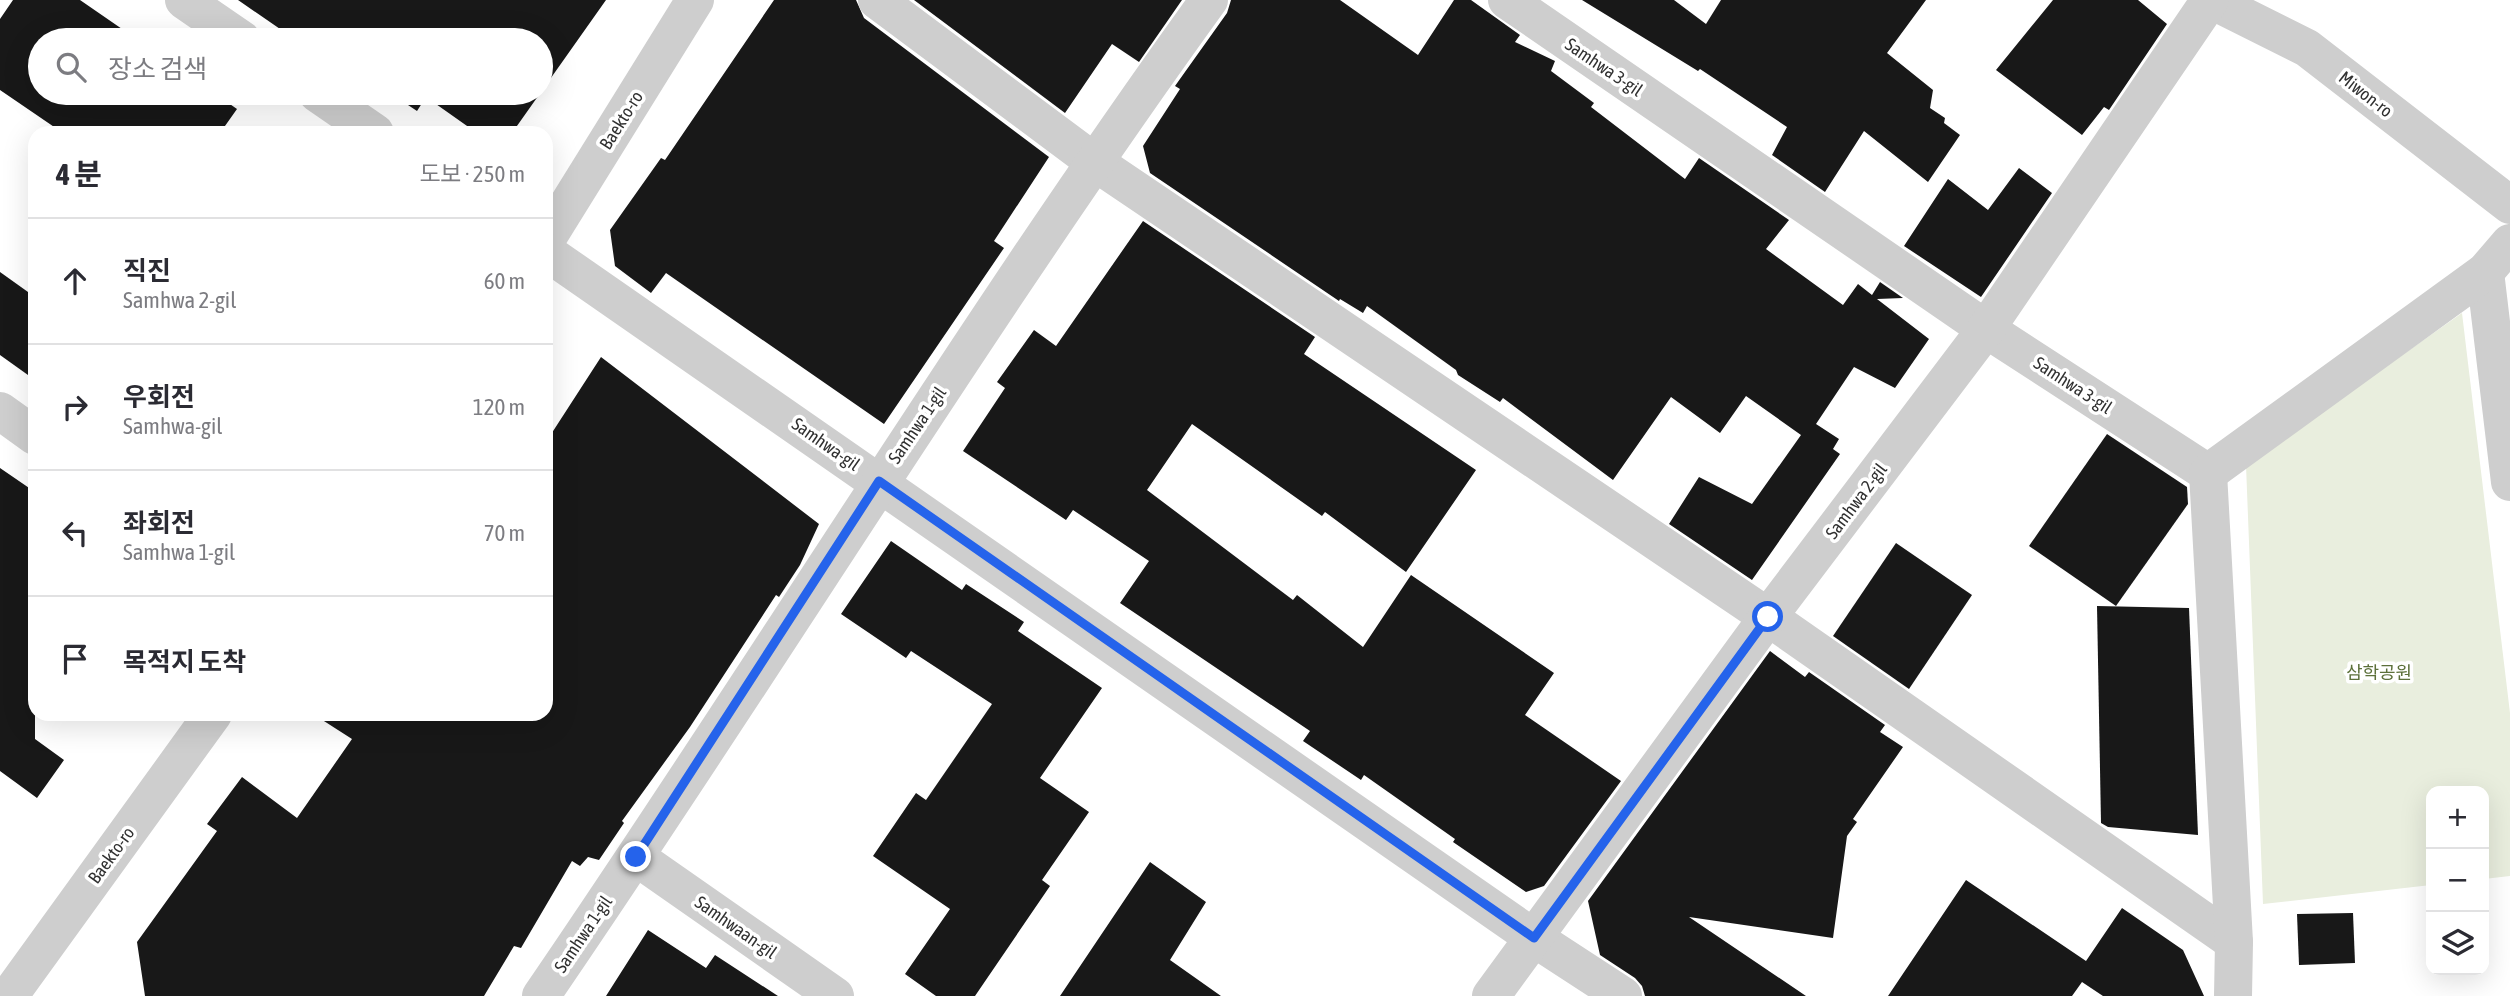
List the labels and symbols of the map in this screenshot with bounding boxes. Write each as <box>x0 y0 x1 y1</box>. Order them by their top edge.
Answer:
street label: Samhwa 3-gil <box>1561 34 1647 101</box>
street label: Miwon-ro <box>2335 67 2397 121</box>
street label: Baekto-ro <box>595 87 647 153</box>
street label: Samhwa 3-gil <box>2030 352 2116 418</box>
street label: Samhwa 1-gil <box>884 383 950 467</box>
street label: Samhwa-gil <box>788 413 864 475</box>
street label: Samhwa 2-gil <box>1821 459 1891 543</box>
route start <box>1752 601 1783 632</box>
park label: 삼학공원 <box>2346 662 2412 683</box>
street label: Baekto-ro <box>83 823 139 887</box>
route end <box>620 841 651 872</box>
street label: Samhwaan-gil <box>691 891 781 963</box>
street label: Samhwa 1-gil <box>550 892 616 976</box>

